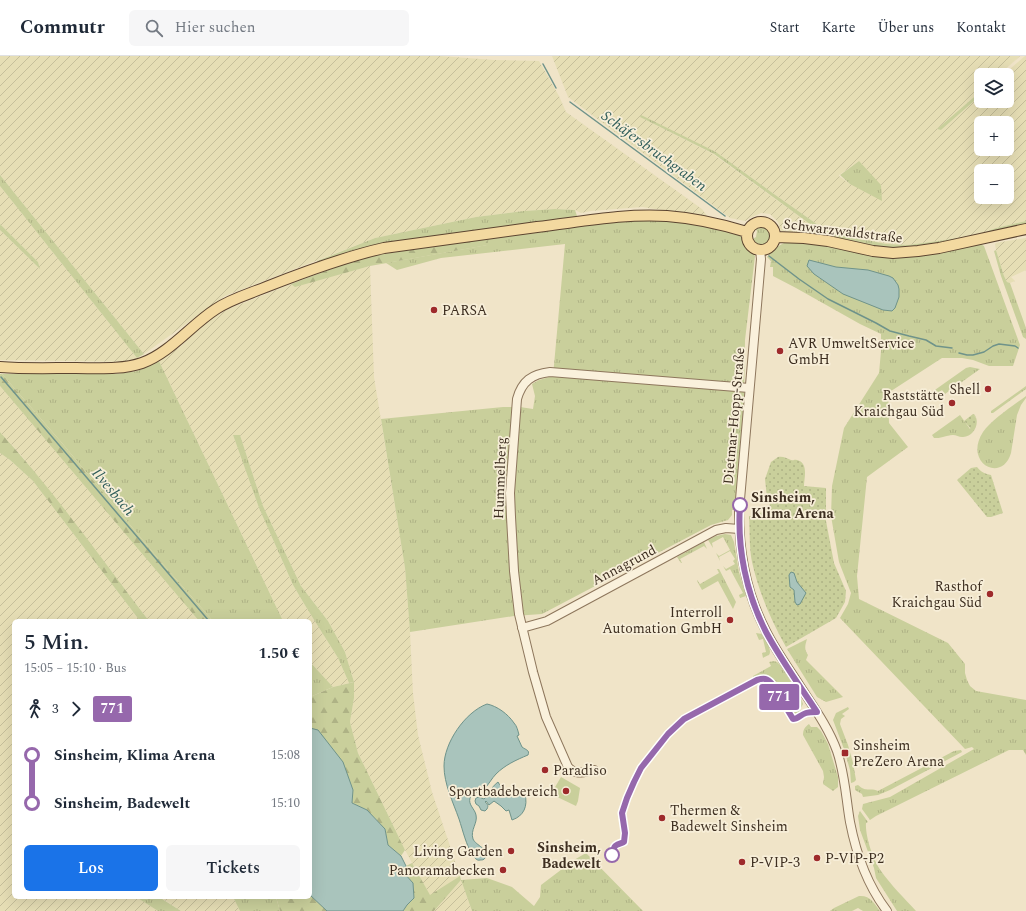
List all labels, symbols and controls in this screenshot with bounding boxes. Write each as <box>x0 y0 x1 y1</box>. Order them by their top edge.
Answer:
search box <box>129 10 409 46</box>
text: Commutr <box>20 13 105 42</box>
text: Hier suchen <box>175 16 255 39</box>
icon: search <box>143 17 165 39</box>
text: Start <box>770 17 800 38</box>
text: Karte <box>822 17 855 38</box>
text: Über uns <box>877 17 934 38</box>
text: Kontakt <box>956 17 1006 38</box>
map controls <box>974 68 1014 204</box>
button: layers <box>974 68 1014 108</box>
water label: Schäfersbruchgraben <box>596 105 712 197</box>
button: + <box>974 116 1014 156</box>
button: − <box>974 164 1014 204</box>
street label: Schwarzwaldstraße <box>782 213 904 249</box>
place label: PARSA <box>442 300 488 321</box>
marker: PARSA <box>429 305 439 315</box>
place label: AVR UmweltService GmbH <box>788 333 915 370</box>
marker: AVR UmweltService GmbH <box>775 346 785 356</box>
street label: Dietmar-Hopp-Straße <box>718 347 750 485</box>
place label: Shell <box>949 379 980 400</box>
marker: Shell <box>983 384 993 394</box>
place label: Raststätte Kraichgau Süd <box>853 385 944 422</box>
marker: Raststätte Kraichgau Süd <box>947 398 957 408</box>
street label: Hummelberg <box>488 437 512 519</box>
water label: Ilvesbach <box>86 463 140 521</box>
place label: Sinsheim, Klima Arena <box>751 487 835 524</box>
marker: Sinsheim, Klima Arena <box>732 497 748 513</box>
street label: Annagrund <box>588 539 660 591</box>
place label: Rasthof Kraichgau Süd <box>891 576 983 613</box>
marker: Rasthof Kraichgau Süd <box>985 589 995 599</box>
place label: Interroll Automation GmbH <box>602 602 722 639</box>
marker: Interroll Automation GmbH <box>725 615 735 625</box>
text: 5 Min. <box>24 626 89 659</box>
text: 1.50 € <box>259 642 300 665</box>
text: 15:05 – 15:10 · Bus <box>24 658 127 678</box>
line badge: 771 <box>756 684 802 710</box>
text: 771 <box>767 686 791 707</box>
icon: walk <box>24 698 46 720</box>
icon: forward <box>65 698 87 720</box>
text: 771 <box>101 698 124 719</box>
text: 3 <box>52 699 59 719</box>
place label: Sinsheim PreZero Arena <box>853 735 944 772</box>
text: Sinsheim, Klima Arena <box>54 744 215 767</box>
text: 15:08 <box>271 745 300 765</box>
marker: Sinsheim PreZero Arena <box>840 748 850 758</box>
place label: Paradiso <box>553 760 607 781</box>
marker: Paradiso <box>540 765 550 775</box>
place label: Sportbadebereich <box>449 781 558 802</box>
marker: Sportbadebereich <box>561 786 571 796</box>
text: Sinsheim, Badewelt <box>54 792 190 815</box>
text: 15:10 <box>271 793 300 813</box>
place label: Thermen & Badewelt Sinsheim <box>670 800 788 837</box>
marker: Thermen & Badewelt Sinsheim <box>657 813 667 823</box>
place label: Sinsheim, Badewelt <box>537 837 602 874</box>
place label: Living Garden <box>414 841 503 862</box>
button: Los <box>24 845 158 891</box>
button: Tickets <box>166 845 300 891</box>
marker: Living Garden <box>506 846 516 856</box>
marker: Sinsheim, Badewelt <box>604 847 620 863</box>
place label: P-VIP-P2 <box>825 848 884 869</box>
place label: P-VIP-3 <box>750 852 800 873</box>
marker: P-VIP-P2 <box>812 853 822 863</box>
marker: P-VIP-3 <box>737 857 747 867</box>
place label: Panoramabecken <box>389 860 495 881</box>
marker: Panoramabecken <box>498 865 508 875</box>

